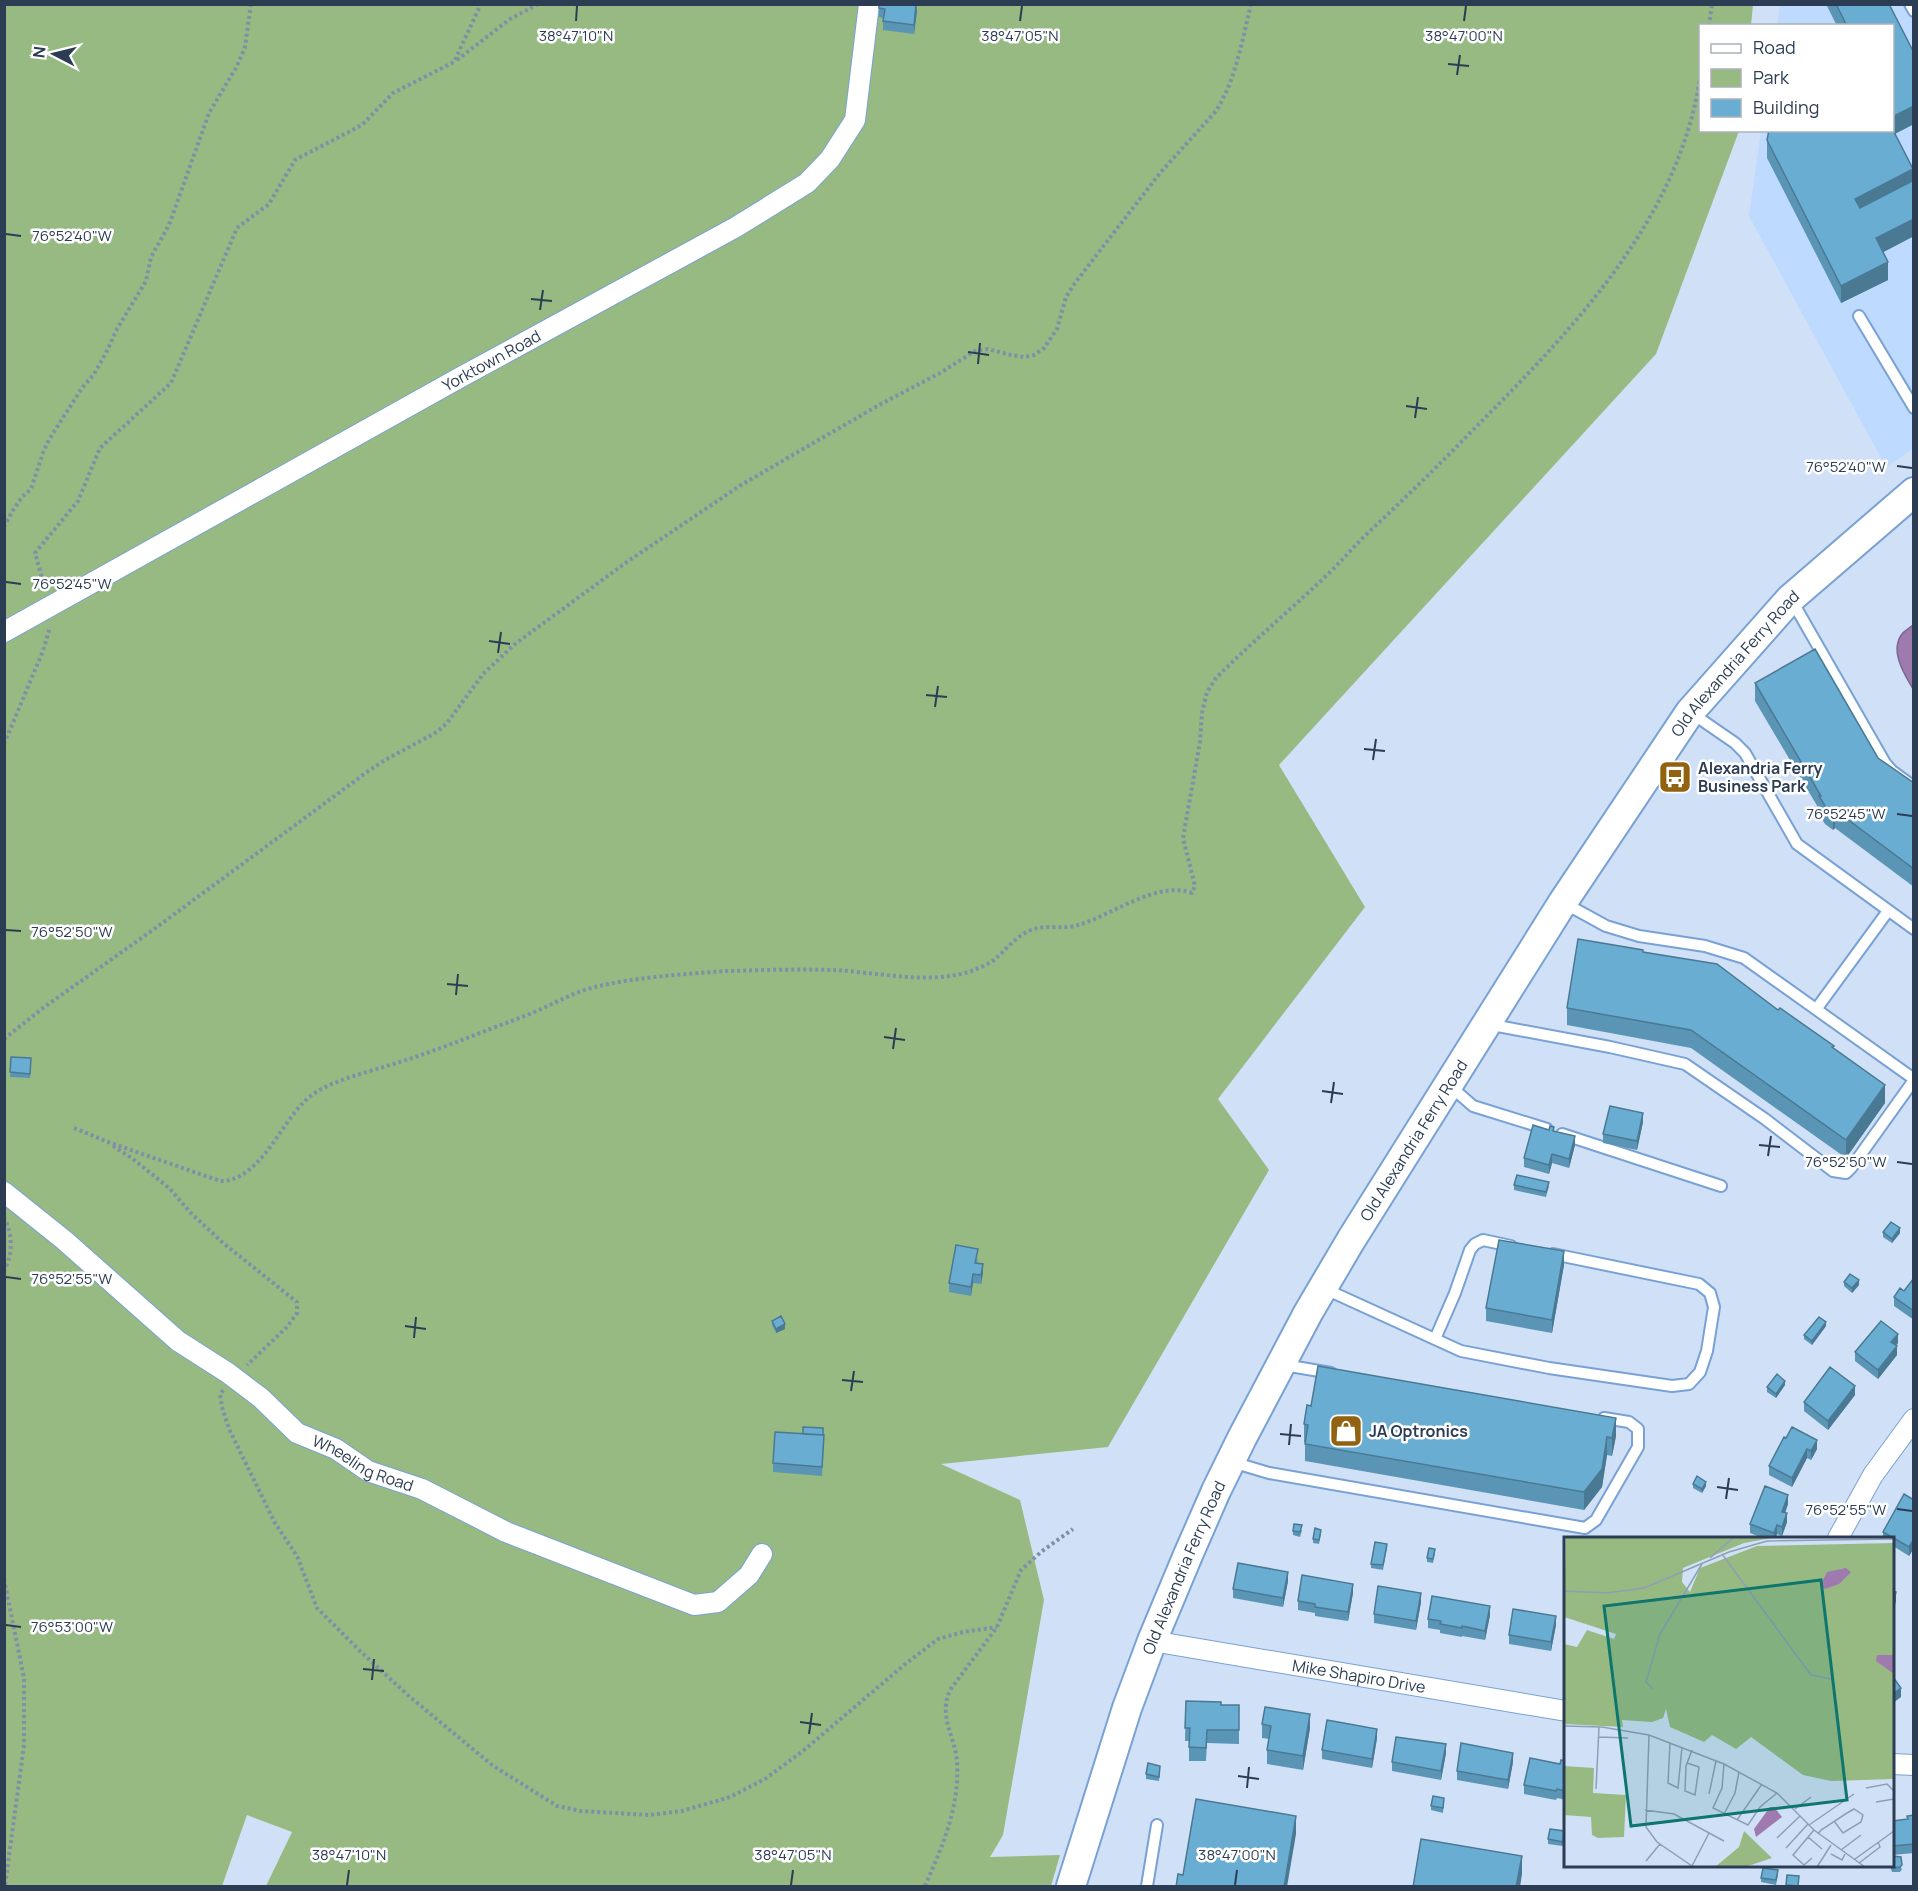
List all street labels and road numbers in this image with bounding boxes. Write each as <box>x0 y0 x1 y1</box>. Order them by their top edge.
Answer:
street label: Yorktown Road <box>438 325 545 396</box>
street label: Old Alexandria Ferry Road <box>1666 585 1804 741</box>
street label: Old Alexandria Ferry Road <box>1355 1055 1472 1225</box>
street label: Wheeling Road <box>309 1429 416 1496</box>
street label: Old Alexandria Ferry Road <box>1137 1477 1230 1657</box>
street label: Mike Shapiro Drive <box>1291 1654 1427 1698</box>

